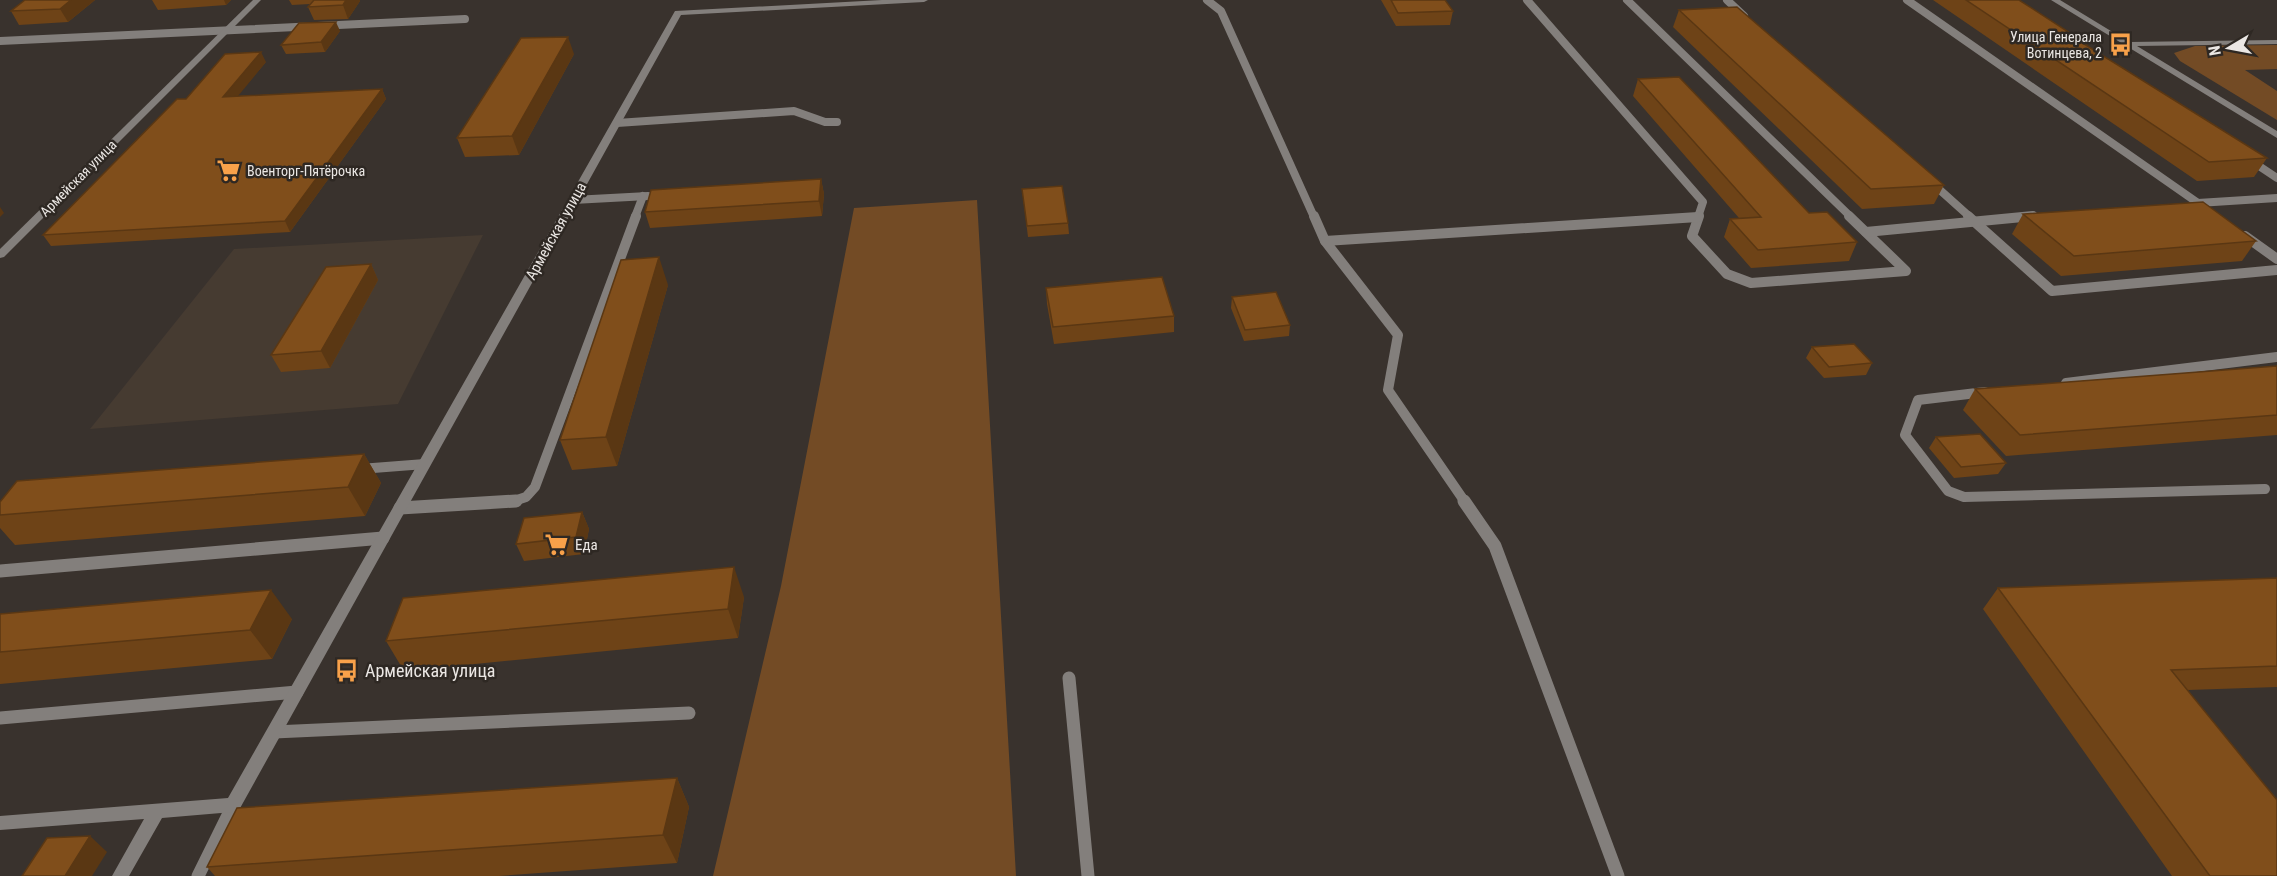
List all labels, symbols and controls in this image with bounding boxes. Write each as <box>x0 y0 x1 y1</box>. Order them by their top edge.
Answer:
north arrow <box>2199 18 2259 78</box>
place label: Улица Генерала Вотинцева, 2 <box>2010 29 2102 61</box>
bus stop icon: Улица Генерала Вотинцева, 2 <box>2107 32 2133 58</box>
text: N <box>2205 44 2225 57</box>
street label: Армейская улица <box>36 136 120 220</box>
supermarket icon: Военторг-Пятёрочка <box>216 158 242 184</box>
place label: Военторг-Пятёрочка <box>247 163 365 179</box>
street label: Армейская улица <box>522 179 590 283</box>
supermarket icon: Еда <box>544 532 570 558</box>
place label: Еда <box>575 536 598 554</box>
bus stop icon: Армейская улица <box>334 657 360 683</box>
place label: Армейская улица <box>365 660 495 681</box>

